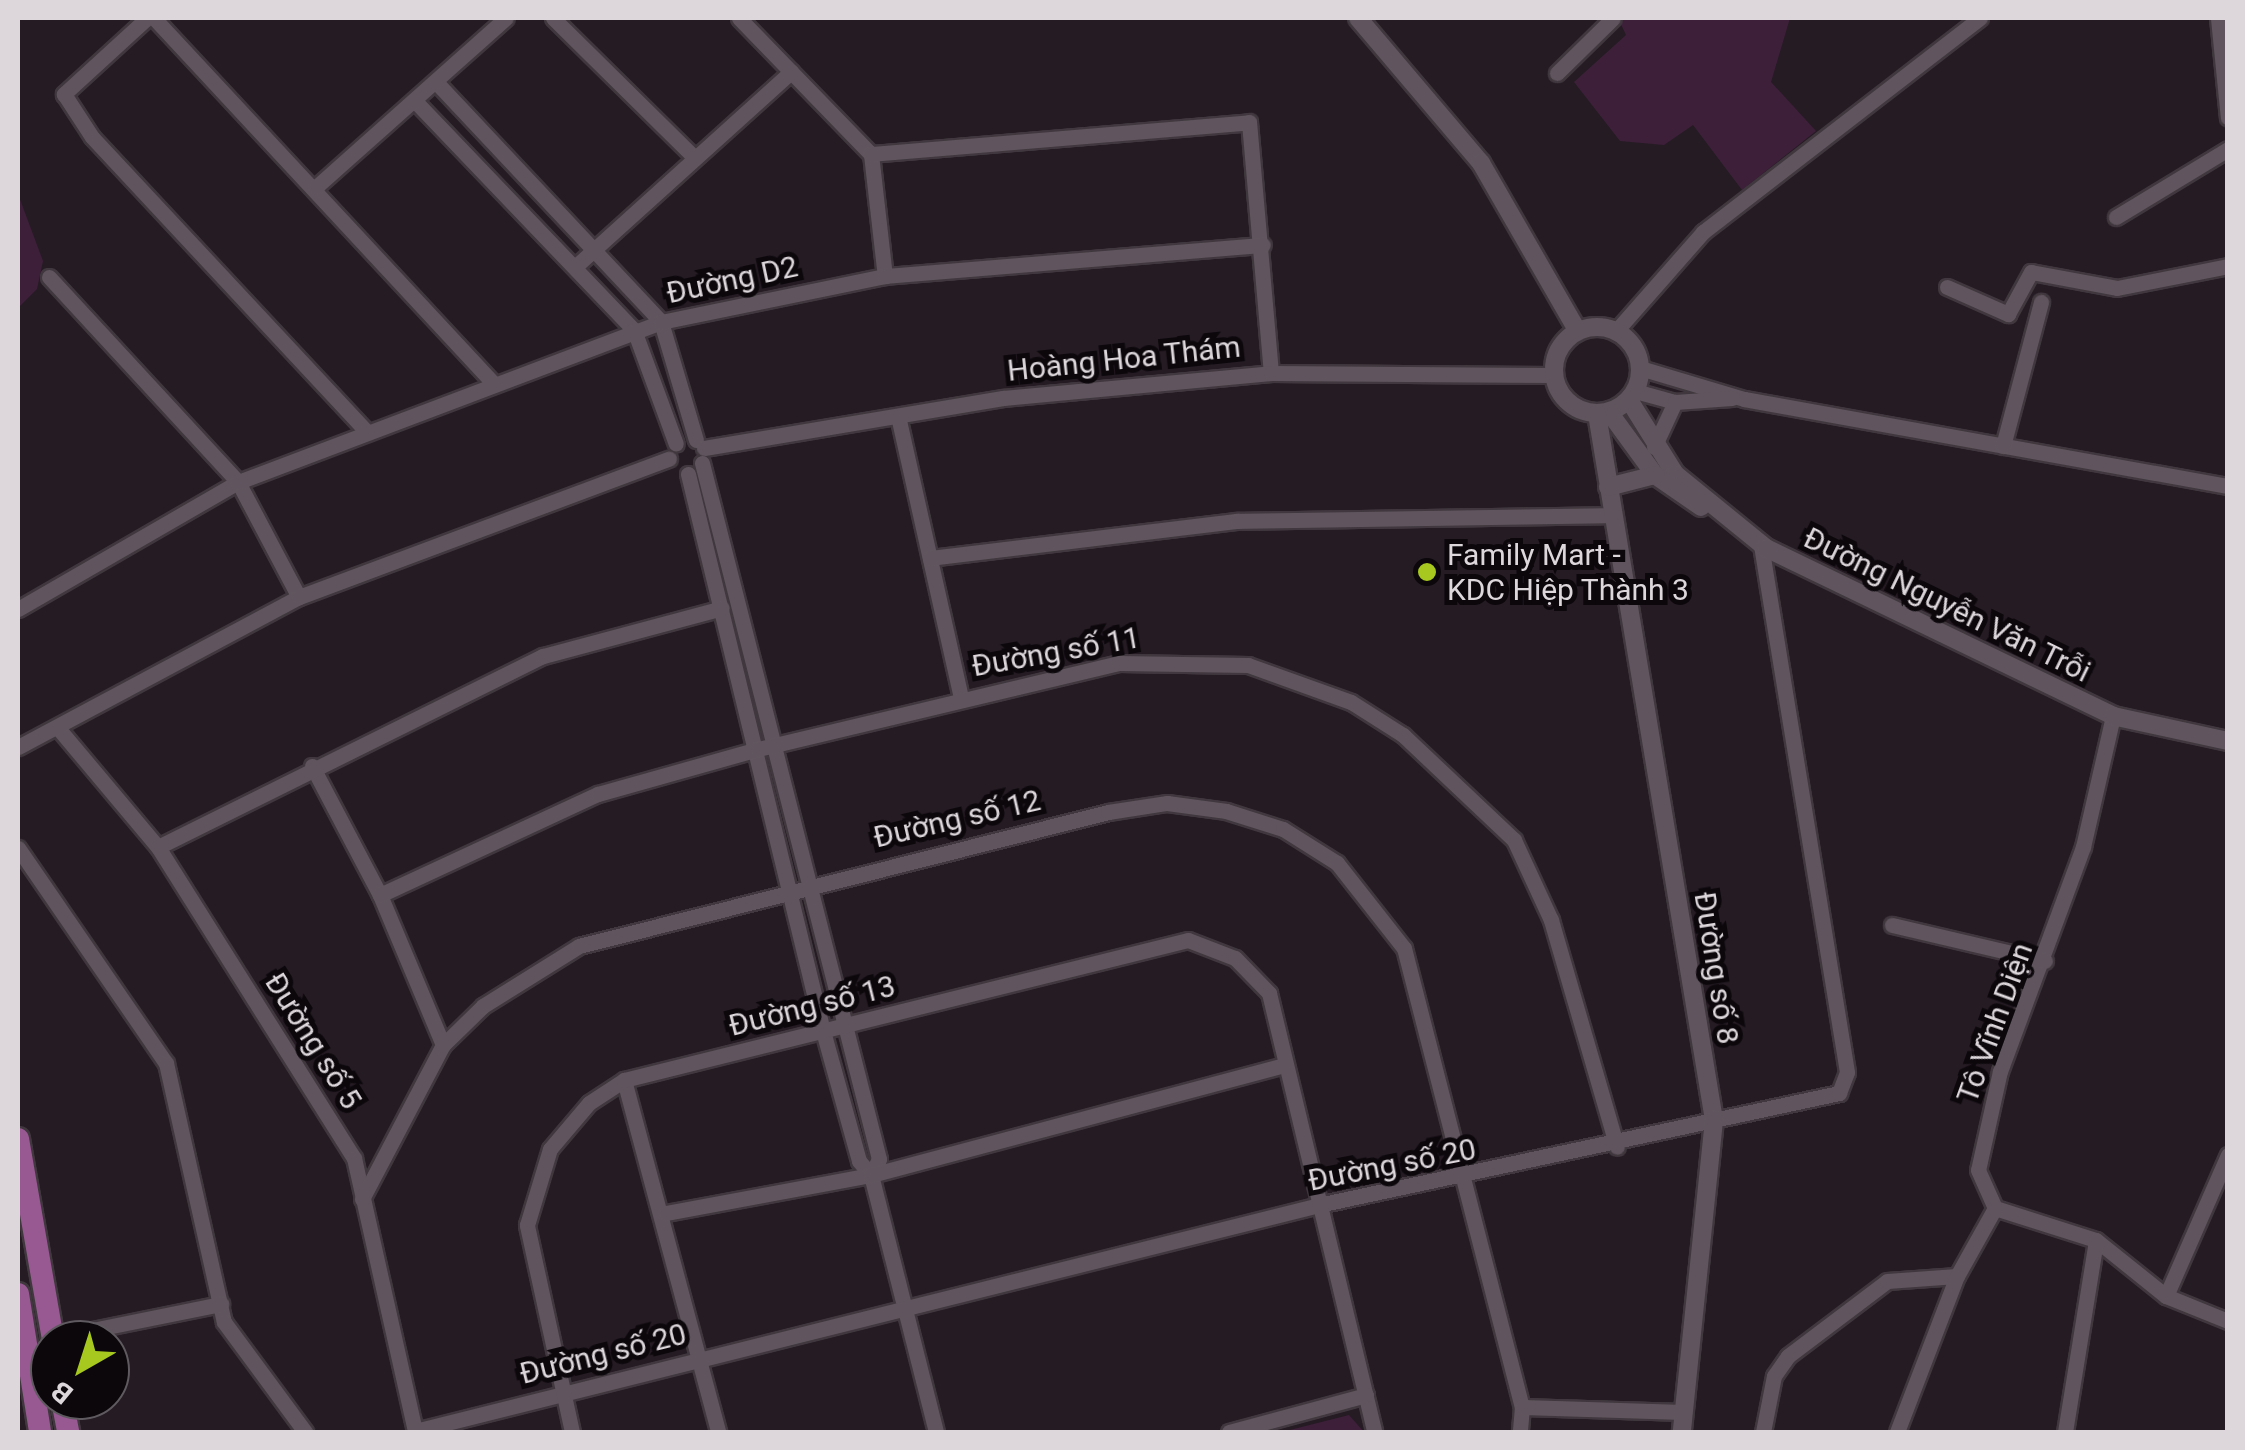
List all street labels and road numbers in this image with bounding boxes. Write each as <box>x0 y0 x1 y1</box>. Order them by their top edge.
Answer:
street label: Đường D2 <box>663 249 801 311</box>
street label: Hoàng Hoa Thám <box>1005 329 1243 389</box>
street label: Đường Nguyễn Văn Trỗi <box>1797 520 2097 690</box>
street label: Đường số 11 <box>969 619 1143 685</box>
street label: Đường số 12 <box>870 782 1044 856</box>
street label: Đường số 8 <box>1686 889 1746 1047</box>
street label: Tô Vĩnh Diện <box>1949 938 2041 1108</box>
street label: Đường số 5 <box>257 966 369 1116</box>
street label: Đường số 13 <box>725 968 899 1044</box>
street label: Đường số 20 <box>1305 1131 1479 1199</box>
street label: Đường số 20 <box>516 1316 690 1392</box>

